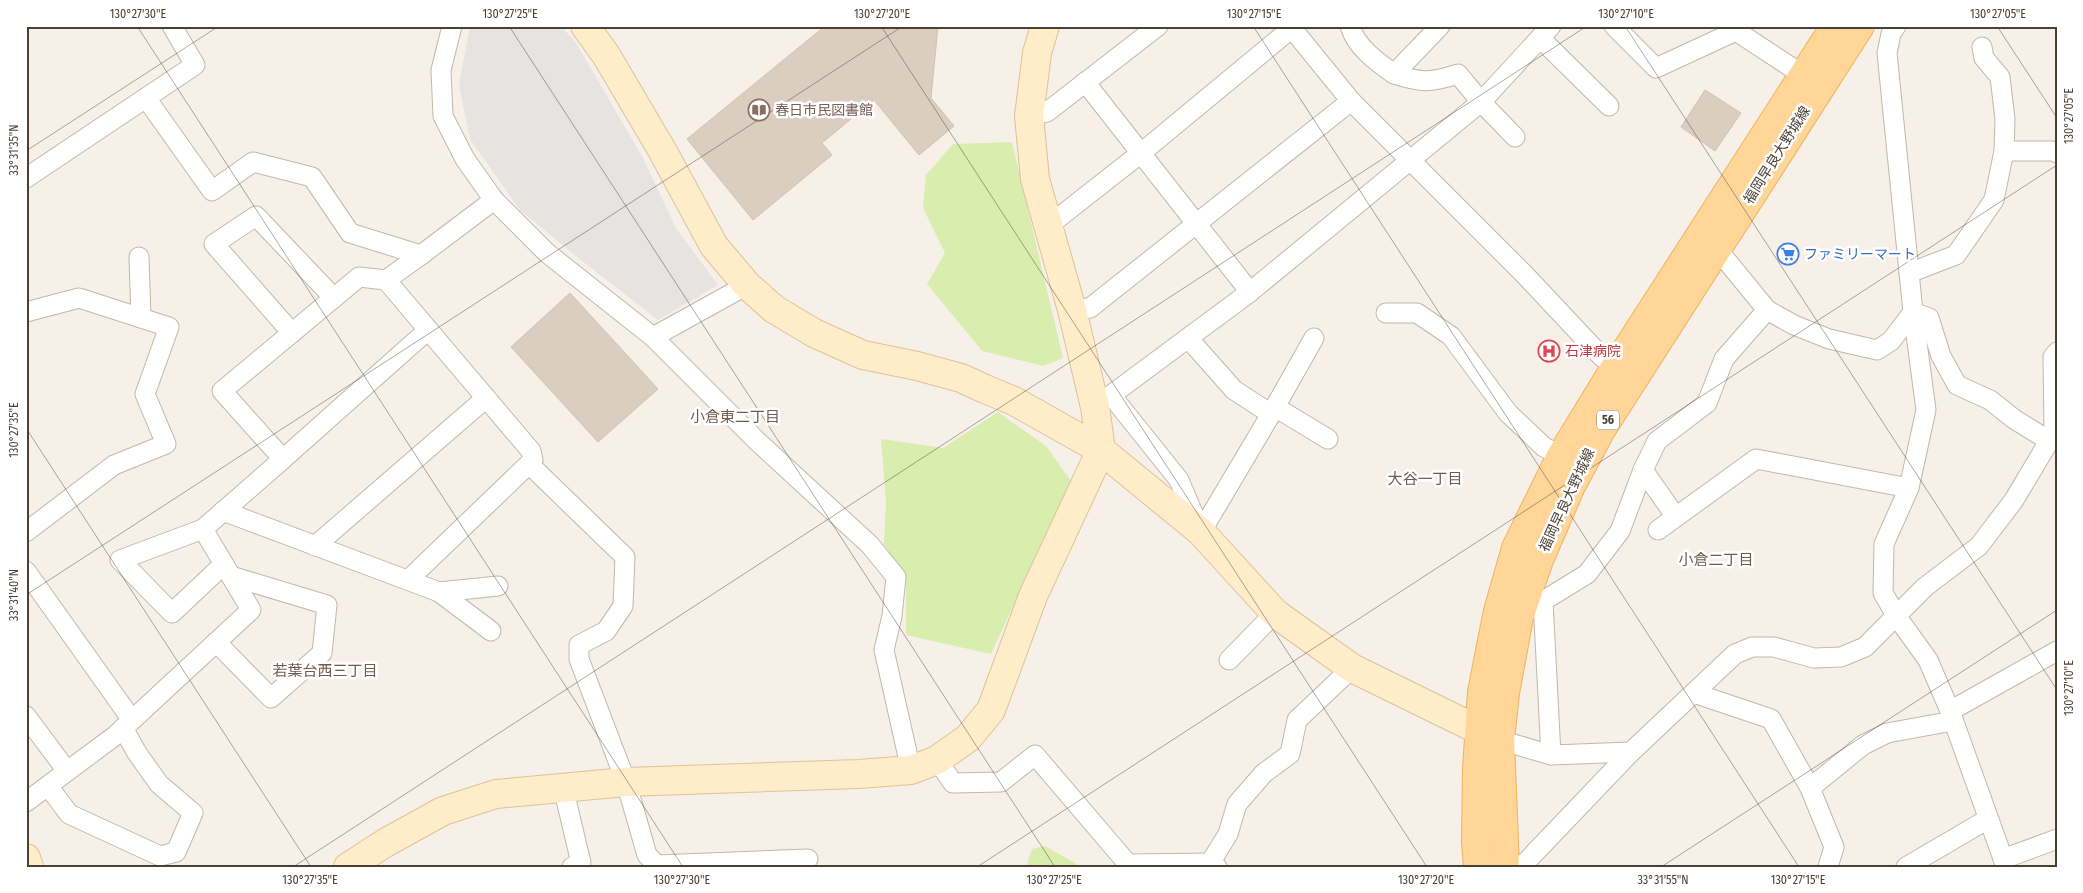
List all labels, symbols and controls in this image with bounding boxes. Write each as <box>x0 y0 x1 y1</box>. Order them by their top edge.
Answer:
text: 130°27'30"E <box>110 7 167 21</box>
text: 130°27'25"E <box>482 7 538 21</box>
text: 130°27'20"E <box>854 7 910 21</box>
text: 130°27'15"E <box>1227 7 1282 21</box>
text: 130°27'10"E <box>1598 7 1654 21</box>
text: 130°27'05"E <box>1970 7 2026 21</box>
text: 130°27'05"E <box>2062 88 2076 144</box>
library icon: 春日市民図書館 <box>747 98 771 122</box>
place label: 春日市民図書館 <box>775 102 873 119</box>
street label: 福岡早良大野城線 <box>1740 103 1814 207</box>
text: 33°31'35"N <box>7 124 21 176</box>
supermarket icon: ファミリーマート <box>1776 242 1800 266</box>
place label: ファミリーマート <box>1804 246 1916 263</box>
hospital icon: 石津病院 <box>1537 339 1561 363</box>
place label: 石津病院 <box>1565 343 1621 360</box>
text: 130°27'35"E <box>7 402 21 458</box>
district label: 小倉東二丁目 <box>690 408 780 426</box>
road number: 56 <box>1597 410 1619 430</box>
street label: 福岡早良大野城線 <box>1536 446 1598 554</box>
district label: 大谷一丁目 <box>1387 470 1463 488</box>
district label: 小倉二丁目 <box>1678 551 1754 569</box>
text: 33°31'40"N <box>7 569 21 621</box>
text: 130°27'10"E <box>2062 660 2076 716</box>
district label: 若葉台西三丁目 <box>272 662 378 680</box>
text: 130°27'35"E <box>282 873 338 887</box>
text: 130°27'30"E <box>654 873 711 887</box>
text: 130°27'25"E <box>1026 873 1082 887</box>
text: 130°27'20"E <box>1398 873 1454 887</box>
text: 33°31'55"N <box>1637 873 1689 887</box>
text: 130°27'15"E <box>1771 873 1826 887</box>

